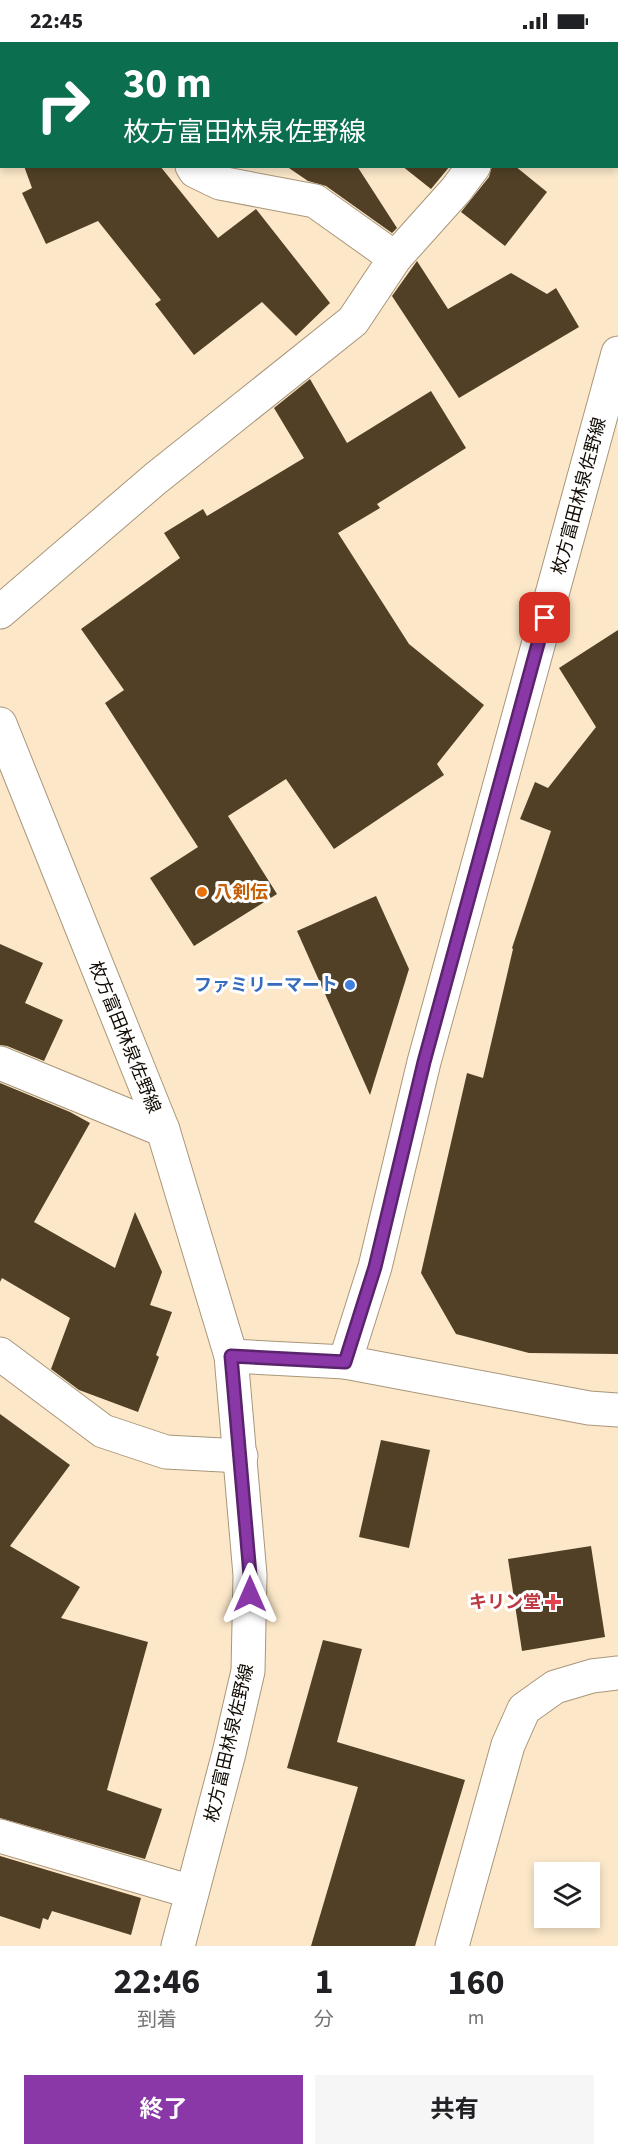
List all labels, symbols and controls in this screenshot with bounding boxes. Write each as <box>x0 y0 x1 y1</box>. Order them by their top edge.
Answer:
text: 22:45 <box>30 5 83 37</box>
text: 30 m <box>123 54 212 114</box>
icon: right <box>24 66 102 144</box>
text: 枚方富田林泉佐野線 <box>123 113 366 152</box>
street label: 枚方富田林泉佐野線 <box>546 415 613 578</box>
pin <box>519 592 570 643</box>
icon: arrive <box>528 601 561 634</box>
place label: 八剣伝 <box>214 880 268 905</box>
marker: 八剣伝 <box>195 885 209 899</box>
street label: 枚方富田林泉佐野線 <box>83 957 166 1117</box>
place label: ファミリーマート <box>194 973 338 998</box>
marker: ファミリーマート <box>343 978 357 992</box>
position arrow <box>218 1562 282 1626</box>
place label: キリン堂 <box>469 1590 541 1615</box>
marker: キリン堂 <box>546 1595 560 1609</box>
street label: 枚方富田林泉佐野線 <box>199 1661 260 1825</box>
map controls <box>534 1862 600 1928</box>
button: layers <box>534 1862 600 1928</box>
text: 22:46 <box>114 1956 200 2007</box>
text: 1 <box>314 1956 333 2007</box>
text: 160 <box>447 1957 504 2008</box>
text: m <box>468 2004 484 2032</box>
text: 到着 <box>137 2006 177 2034</box>
text: 分 <box>314 2006 334 2034</box>
button: 終了 <box>24 2075 303 2144</box>
button: 共有 <box>315 2075 594 2144</box>

